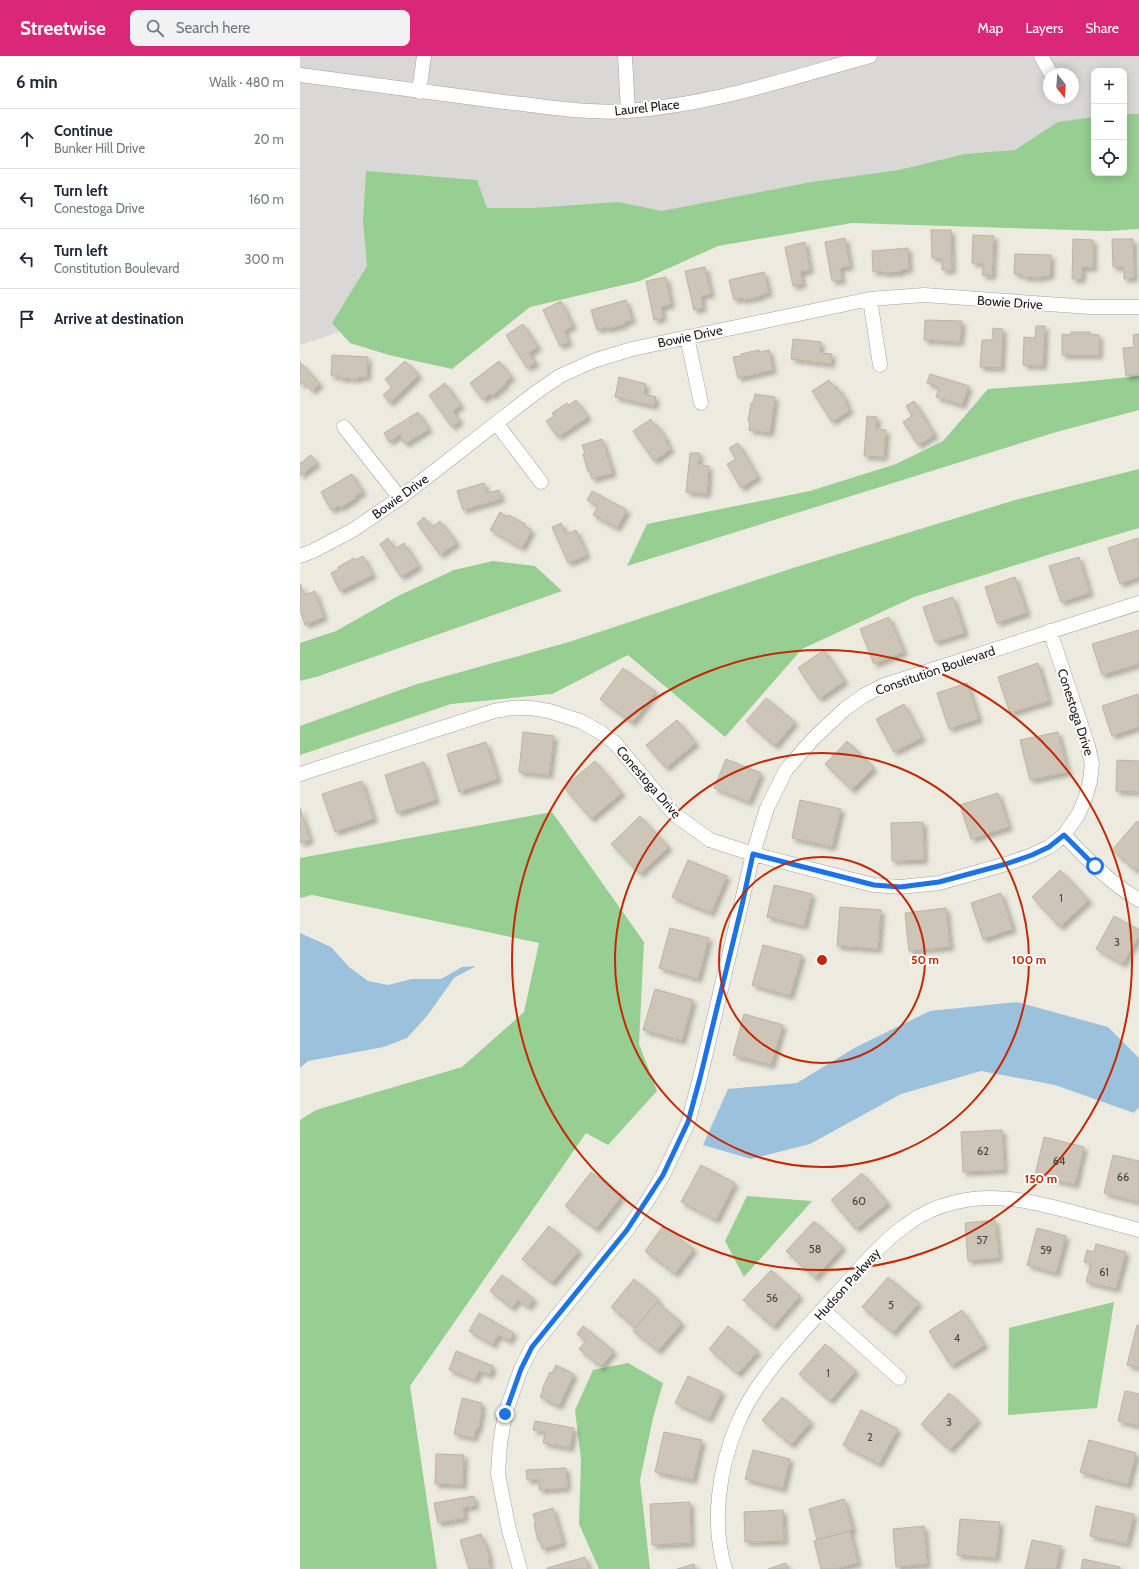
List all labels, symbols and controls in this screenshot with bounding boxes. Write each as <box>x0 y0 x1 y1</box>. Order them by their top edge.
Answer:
search box <box>130 10 410 46</box>
text: Streetwise <box>20 17 106 40</box>
icon: search <box>144 17 166 39</box>
text: Search here <box>176 19 250 37</box>
text: Map <box>978 19 1003 37</box>
text: Layers <box>1025 19 1063 37</box>
text: Share <box>1085 19 1119 37</box>
north arrow <box>1043 68 1079 104</box>
map controls <box>1091 68 1127 176</box>
button: + <box>1091 68 1127 104</box>
text: 6 min <box>16 72 58 92</box>
text: Walk · 480 m <box>209 74 284 90</box>
street label: Laurel Place <box>614 96 681 118</box>
button: − <box>1091 104 1127 140</box>
text: Continue <box>54 122 113 140</box>
icon: ahead <box>16 128 38 150</box>
text: 20 m <box>254 131 284 147</box>
text: Bunker Hill Drive <box>54 140 145 156</box>
button: locate <box>1091 140 1127 176</box>
text: Turn left <box>54 182 108 200</box>
icon: left <box>16 188 38 210</box>
text: 160 m <box>249 191 284 207</box>
text: Conestoga Drive <box>54 200 145 216</box>
text: Turn left <box>54 242 108 260</box>
icon: left <box>16 248 38 270</box>
text: 300 m <box>244 251 284 267</box>
text: Constitution Boulevard <box>54 260 179 276</box>
street label: Bowie Drive <box>977 292 1044 312</box>
icon: arrive <box>16 308 38 330</box>
text: Arrive at destination <box>54 310 184 328</box>
street label: Bowie Drive <box>656 321 724 351</box>
street label: Bowie Drive <box>369 470 432 522</box>
street label: Constitution Boulevard <box>873 642 997 698</box>
street label: Conestoga Drive <box>1054 666 1098 758</box>
street label: Conestoga Drive <box>613 743 685 822</box>
route start <box>1086 857 1104 875</box>
house number: 1 <box>1059 891 1063 905</box>
house number: 3 <box>1114 935 1120 949</box>
text: 50 m <box>911 952 939 967</box>
text: 100 m <box>1012 952 1046 967</box>
centre of rings <box>815 953 829 967</box>
house number: 62 <box>977 1144 989 1158</box>
house number: 64 <box>1053 1154 1066 1168</box>
house number: 66 <box>1117 1170 1129 1184</box>
text: 150 m <box>1025 1171 1057 1186</box>
house number: 60 <box>852 1194 866 1208</box>
house number: 57 <box>976 1233 988 1247</box>
house number: 58 <box>809 1242 821 1256</box>
house number: 59 <box>1040 1243 1052 1257</box>
street label: Hudson Parkway <box>811 1244 884 1323</box>
house number: 61 <box>1099 1265 1109 1279</box>
house number: 56 <box>766 1291 778 1305</box>
house number: 5 <box>888 1298 894 1312</box>
house number: 4 <box>954 1331 961 1345</box>
house number: 1 <box>826 1366 830 1380</box>
route end <box>496 1405 514 1423</box>
house number: 3 <box>946 1415 952 1429</box>
house number: 2 <box>867 1430 873 1444</box>

